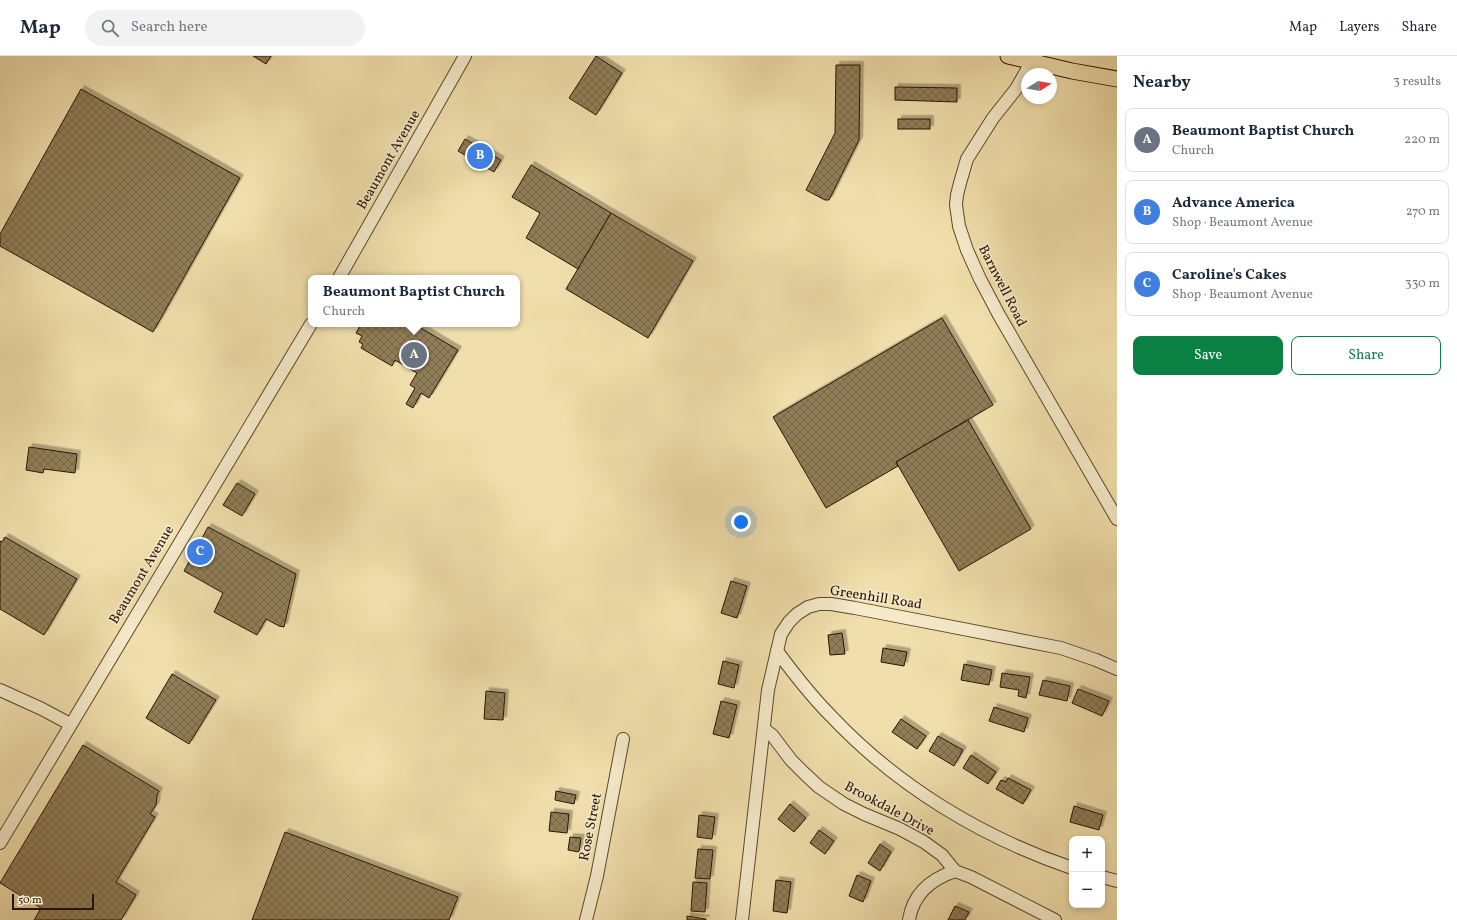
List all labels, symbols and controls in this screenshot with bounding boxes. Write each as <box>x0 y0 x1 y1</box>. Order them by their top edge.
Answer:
search box <box>85 10 365 46</box>
text: Map <box>20 15 61 41</box>
icon: search <box>99 17 121 39</box>
text: Search here <box>131 17 208 38</box>
text: Map <box>1289 18 1317 37</box>
text: Layers <box>1339 18 1379 37</box>
text: Share <box>1401 18 1437 37</box>
north arrow <box>1021 68 1057 104</box>
text: Nearby <box>1133 71 1191 94</box>
text: 3 results <box>1393 73 1441 91</box>
street label: Beaumont Avenue <box>353 106 425 213</box>
text: Beaumont Baptist Church <box>1172 121 1354 142</box>
text: A <box>1142 131 1152 149</box>
text: 220 m <box>1404 131 1440 149</box>
pin: B <box>467 141 493 171</box>
text: Church <box>1172 142 1214 160</box>
text: Advance America <box>1172 193 1295 214</box>
text: B <box>1143 203 1151 221</box>
text: 270 m <box>1406 203 1440 221</box>
text: Shop · Beaumont Avenue <box>1172 214 1313 232</box>
street label: Barnwell Road <box>973 242 1031 330</box>
text: Caroline's Cakes <box>1172 265 1287 286</box>
popup <box>308 275 520 327</box>
text: C <box>1143 275 1151 293</box>
text: 330 m <box>1405 275 1440 293</box>
text: Beaumont Baptist Church <box>323 282 505 303</box>
text: Shop · Beaumont Avenue <box>1172 286 1313 304</box>
text: Church <box>323 303 365 321</box>
button: Save <box>1133 336 1283 375</box>
button: Share <box>1291 336 1441 375</box>
pin: A <box>401 340 427 370</box>
your location <box>731 512 751 532</box>
street label: Beaumont Avenue <box>105 522 179 628</box>
pin: C <box>187 537 213 567</box>
street label: Greenhill Road <box>829 581 924 615</box>
street label: Brookdale Drive <box>841 777 938 841</box>
street label: Rose Street <box>575 791 607 863</box>
map controls <box>1069 836 1105 908</box>
button: + <box>1069 836 1105 872</box>
button: − <box>1069 872 1105 908</box>
scale bar <box>12 892 94 911</box>
text: 50 m <box>18 893 42 908</box>

